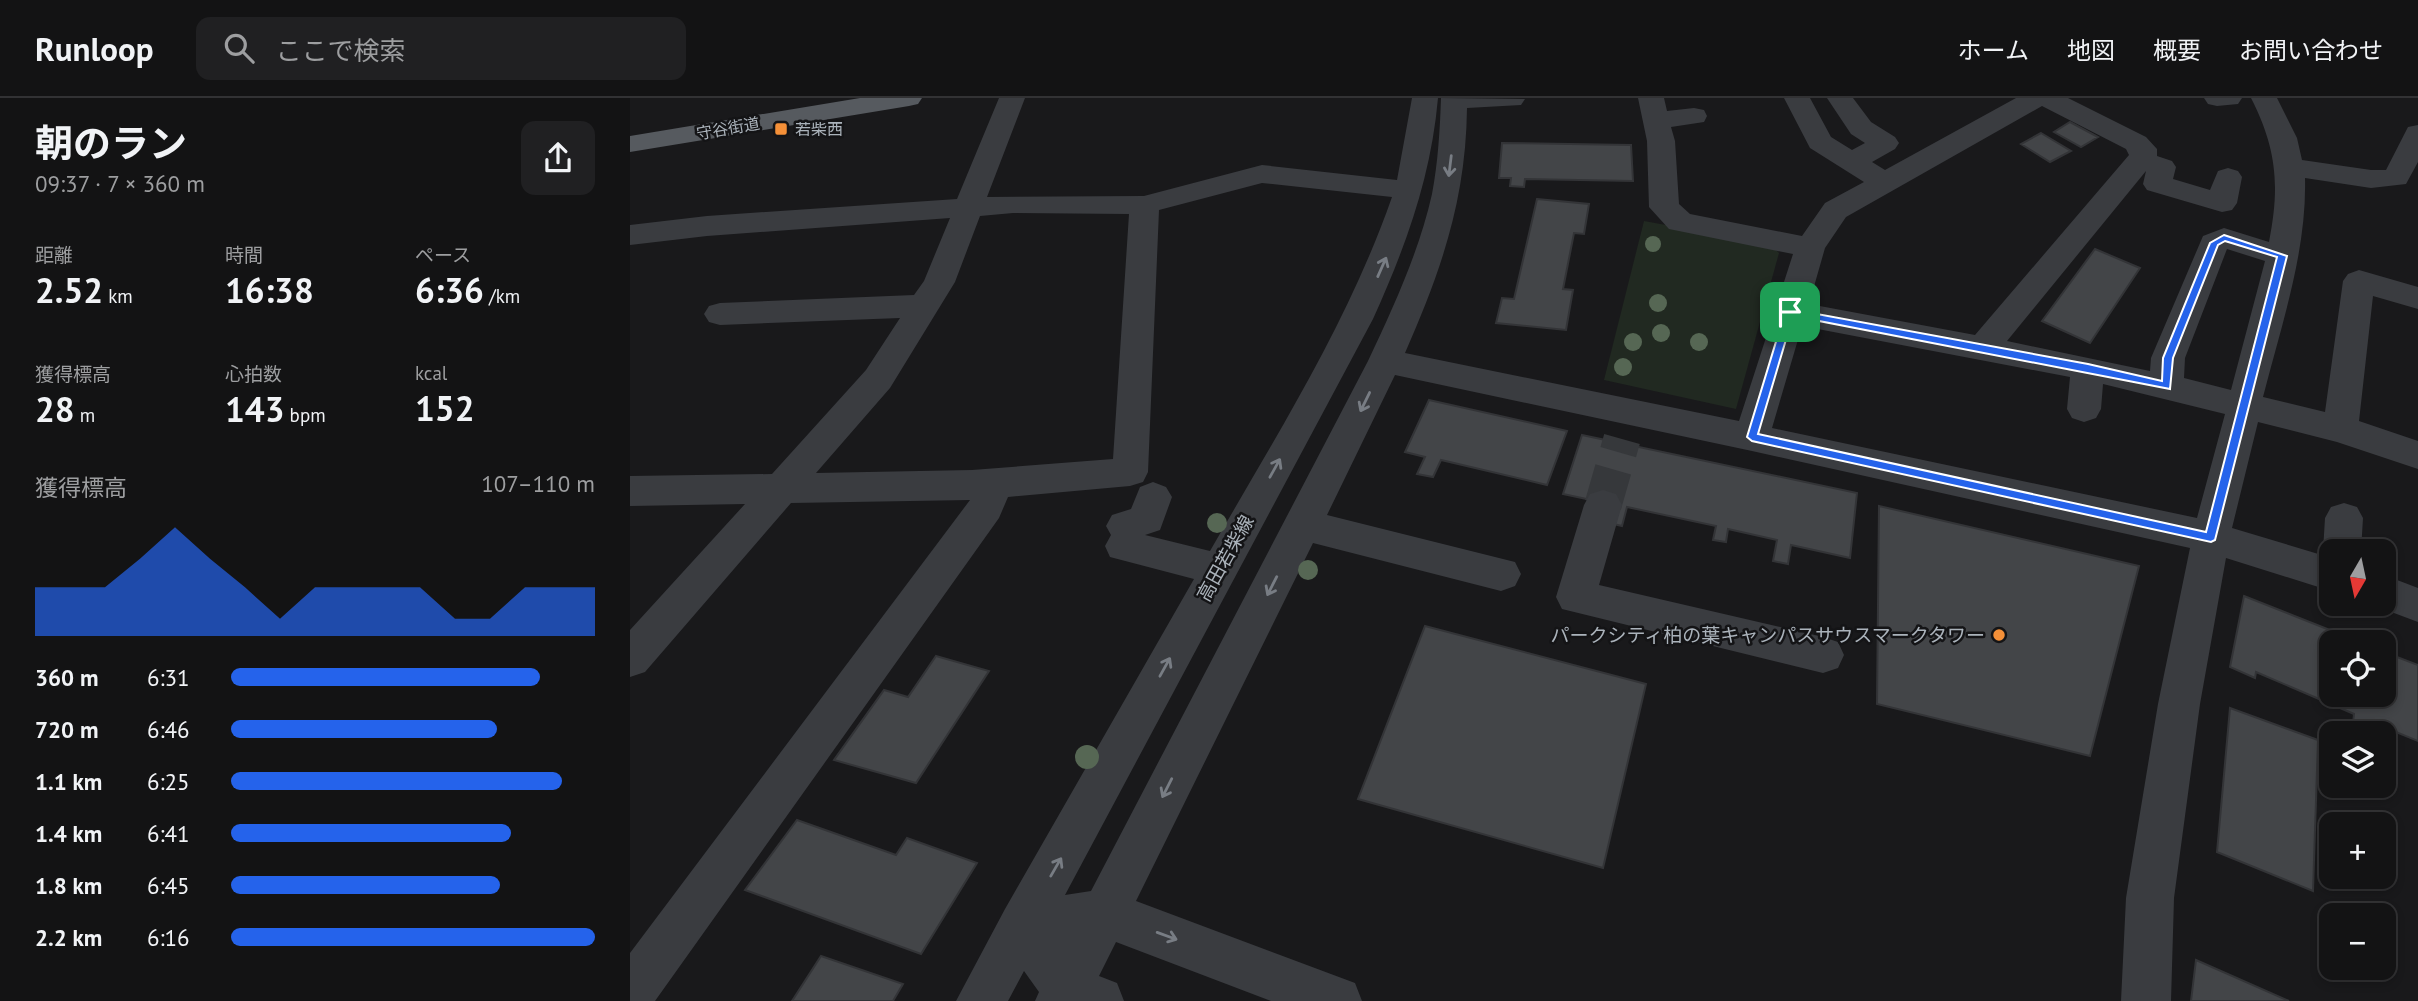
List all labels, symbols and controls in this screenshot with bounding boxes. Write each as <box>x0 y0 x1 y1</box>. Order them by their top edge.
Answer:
search box <box>196 17 686 80</box>
text: Runloop <box>35 27 154 70</box>
icon: search <box>220 29 258 67</box>
text: ここで検索 <box>276 34 406 67</box>
text: ホーム <box>1958 35 2029 66</box>
text: 地図 <box>2067 35 2115 66</box>
text: 概要 <box>2153 35 2201 66</box>
text: お問い合わせ <box>2239 35 2383 66</box>
street label: 守谷街道 <box>695 113 761 143</box>
text: 朝のラン <box>35 118 187 167</box>
place label: 若柴西 <box>795 119 843 139</box>
button: share <box>521 121 595 195</box>
marker: 若柴西 <box>773 121 789 137</box>
one-way arrow <box>1443 154 1456 177</box>
text: 09:37 · 7 × 360 m <box>35 169 205 198</box>
text: 距離 <box>35 243 73 267</box>
text: 時間 <box>225 243 263 267</box>
text: ペース <box>415 243 471 267</box>
one-way arrow <box>1376 257 1389 278</box>
text: 2.52 <box>35 267 103 313</box>
text: 16:38 <box>225 267 314 313</box>
text: 6:36 <box>415 267 484 313</box>
pin <box>1760 282 1820 342</box>
text: km <box>103 284 133 308</box>
text: /km <box>484 284 520 308</box>
icon: arrive <box>1771 293 1809 331</box>
text: kcal <box>415 361 447 385</box>
text: 獲得標高 <box>35 362 111 386</box>
text: 心拍数 <box>225 362 282 386</box>
text: 152 <box>415 385 475 431</box>
text: 28 <box>35 386 75 432</box>
text: 143 <box>225 386 285 432</box>
one-way arrow <box>1357 391 1371 412</box>
text: m <box>75 403 95 427</box>
text: bpm <box>285 403 326 427</box>
one-way arrow <box>1268 459 1282 479</box>
text: 107–110 m <box>481 469 595 498</box>
text: 獲得標高 <box>35 473 127 502</box>
street label: 高田若柴線 <box>1191 511 1259 605</box>
north arrow <box>2319 539 2396 616</box>
map controls <box>2319 539 2396 980</box>
one-way arrow <box>1265 575 1278 596</box>
place label: パークシティ柏の葉キャンパスサウスマークタワー <box>1550 623 1985 647</box>
marker: パークシティ柏の葉キャンパスサウスマークタワー <box>1991 627 2007 643</box>
button: locate <box>2319 630 2396 707</box>
one-way arrow <box>1159 657 1172 678</box>
text: 360 m <box>35 663 98 692</box>
text: 6:31 <box>147 663 190 692</box>
text: 720 m <box>35 715 98 744</box>
text: 6:46 <box>147 715 190 744</box>
button: layers <box>2319 721 2396 798</box>
text: 1.1 km <box>35 767 102 796</box>
text: 6:25 <box>147 767 190 796</box>
one-way arrow <box>1160 777 1174 798</box>
button: + <box>2319 812 2396 889</box>
text: 1.4 km <box>35 819 102 848</box>
text: 6:41 <box>147 819 190 848</box>
one-way arrow <box>1049 857 1063 877</box>
text: 1.8 km <box>35 871 102 900</box>
text: 6:45 <box>147 871 190 900</box>
button: − <box>2319 903 2396 980</box>
text: 2.2 km <box>35 923 102 952</box>
text: 6:16 <box>147 923 190 952</box>
one-way arrow <box>1156 931 1178 944</box>

